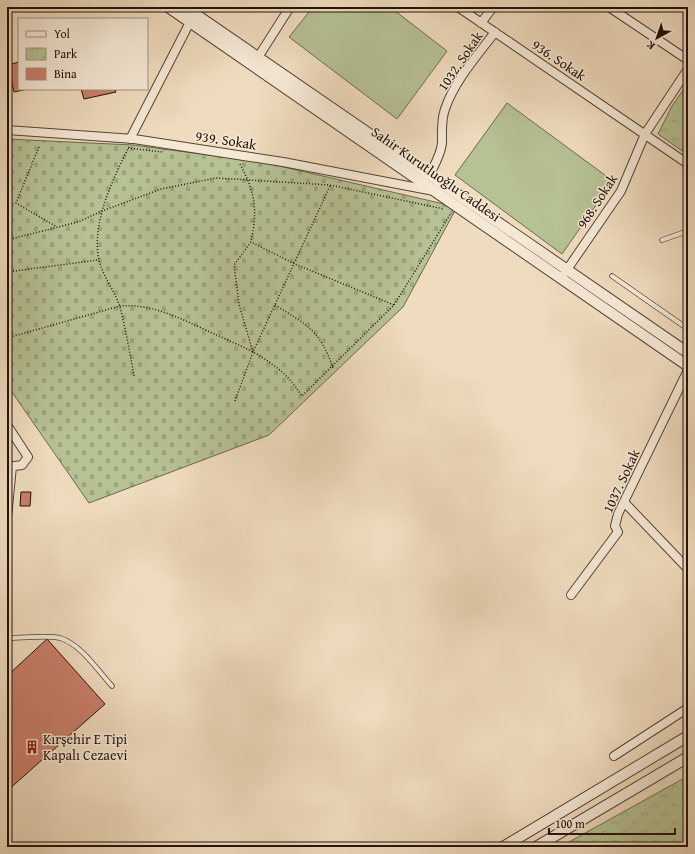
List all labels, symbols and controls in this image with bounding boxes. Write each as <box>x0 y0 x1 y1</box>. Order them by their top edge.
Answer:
legend <box>18 18 148 90</box>
north arrow <box>637 18 677 58</box>
text: Yol <box>54 25 71 42</box>
street label: 1032. Sokak <box>433 26 488 95</box>
street label: 936. Sokak <box>528 35 591 86</box>
text: K <box>643 37 658 54</box>
text: Park <box>54 45 78 62</box>
text: Bina <box>54 65 77 82</box>
street label: Sahir Kurutluoğlu Caddesi <box>367 122 505 226</box>
street label: 939. Sokak <box>194 125 259 155</box>
street label: 968. Sokak <box>572 169 623 232</box>
street label: 1037. Sokak <box>598 445 645 516</box>
place label: Kırşehir E Tipi Kapalı Cezaevi <box>43 729 127 765</box>
building icon: Kırşehir E Tipi Kapalı Cezaevi <box>24 739 40 755</box>
scale bar <box>549 810 675 836</box>
text: 100 m <box>555 815 585 832</box>

